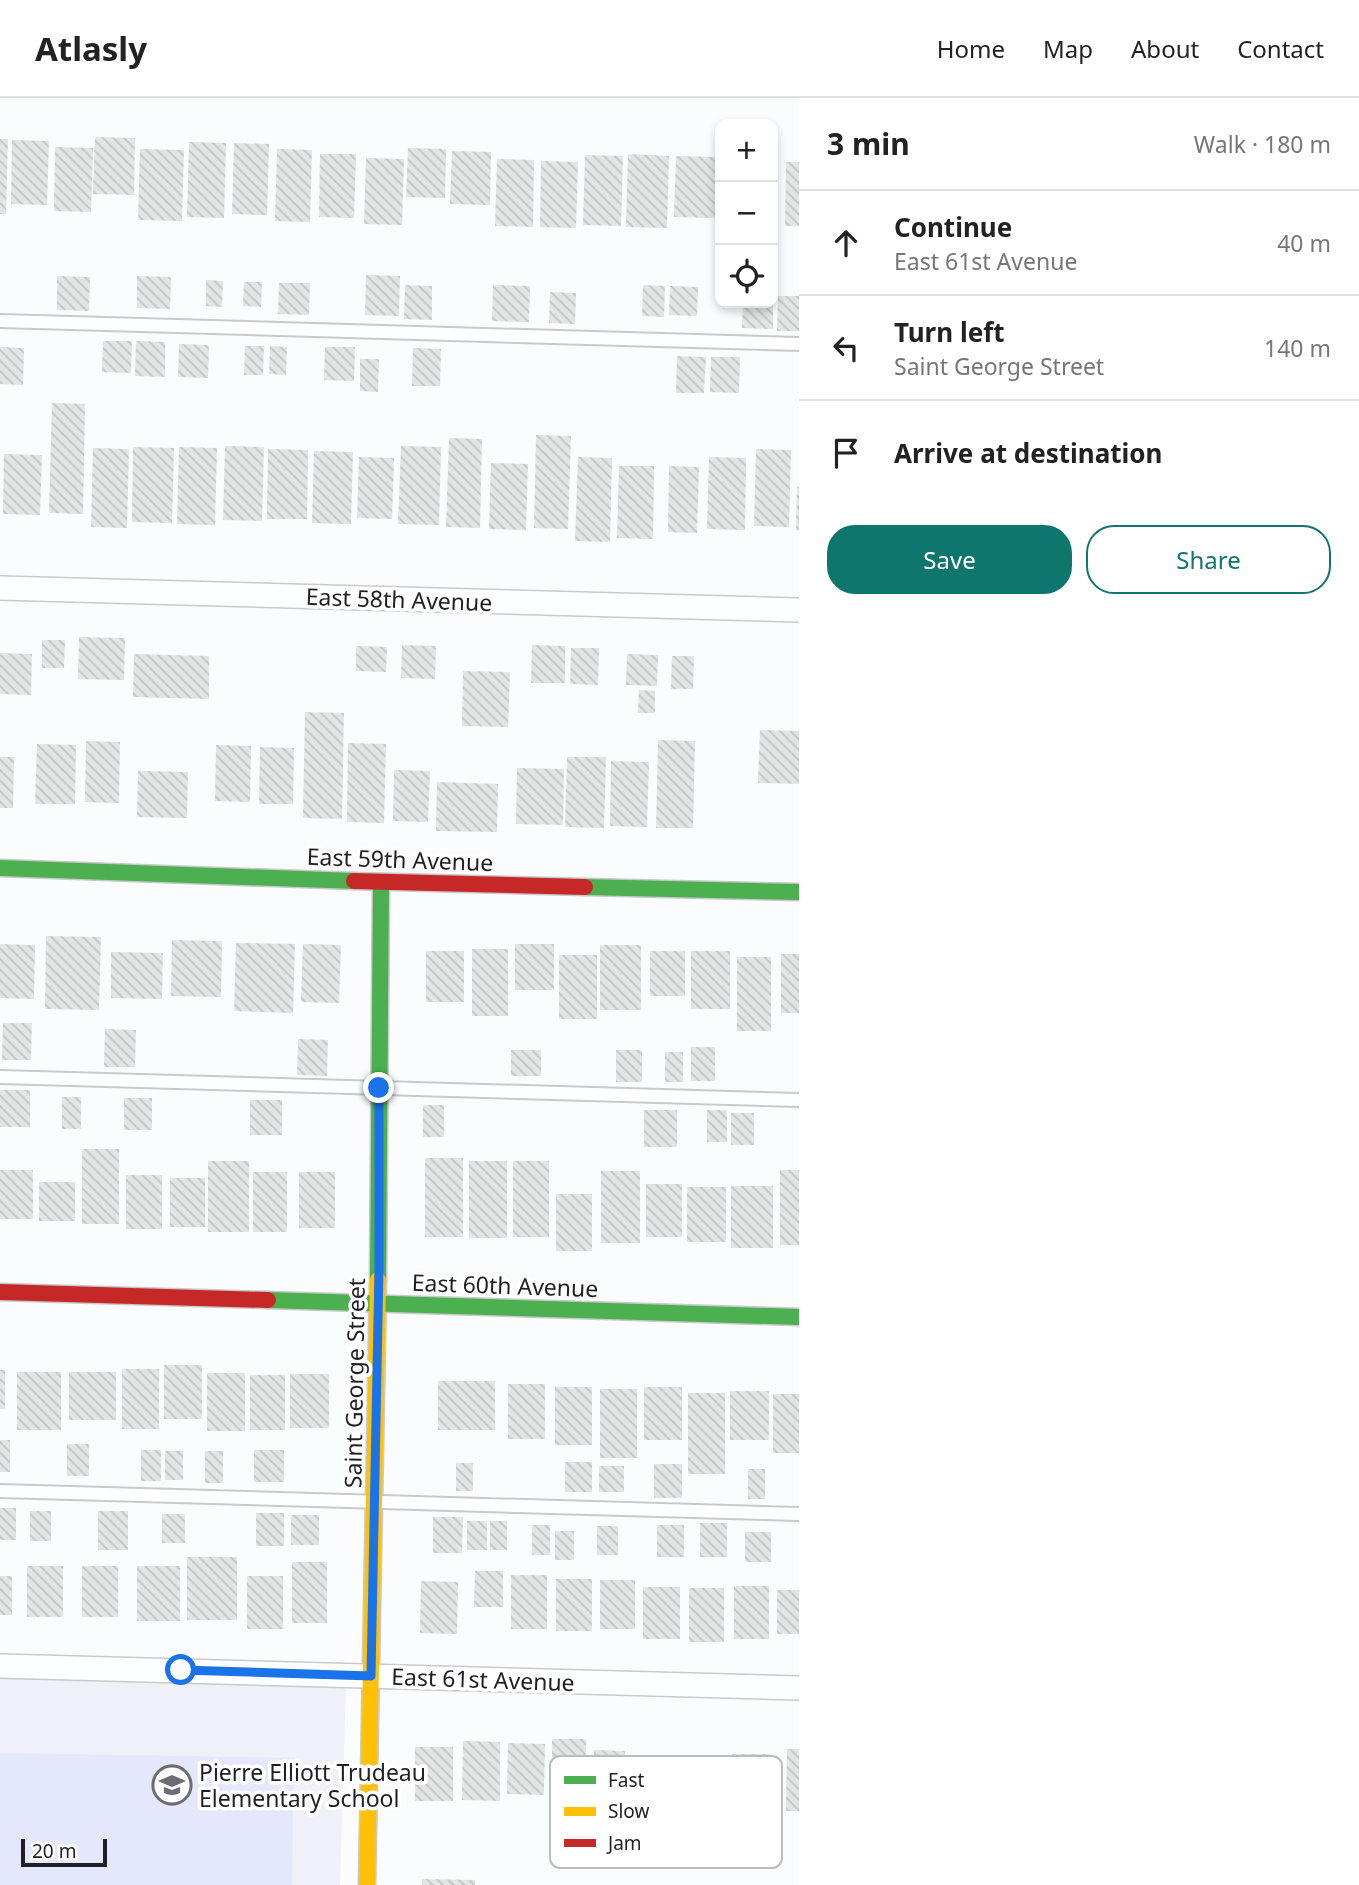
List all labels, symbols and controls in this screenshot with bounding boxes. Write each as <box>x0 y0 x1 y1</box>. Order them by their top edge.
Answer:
text: Atlasly <box>35 26 147 71</box>
text: Home <box>937 32 1005 65</box>
text: Map <box>1043 32 1093 65</box>
text: About <box>1131 32 1199 65</box>
text: Contact <box>1237 32 1324 65</box>
map controls <box>715 119 778 308</box>
button: + <box>715 119 778 182</box>
text: 3 min <box>827 123 910 164</box>
text: Walk · 180 m <box>1194 128 1331 160</box>
button: − <box>715 182 778 245</box>
text: Continue <box>894 209 1012 245</box>
icon: ahead <box>827 224 865 262</box>
text: 40 m <box>1277 227 1331 259</box>
button: locate <box>715 245 778 308</box>
text: East 61st Avenue <box>894 245 1077 277</box>
text: Turn left <box>894 314 1005 350</box>
icon: left <box>827 329 865 367</box>
text: 140 m <box>1264 332 1331 364</box>
text: Saint George Street <box>894 350 1104 382</box>
icon: arrive <box>827 434 865 472</box>
text: Arrive at destination <box>894 435 1163 471</box>
button: Save <box>827 525 1072 594</box>
button: Share <box>1086 525 1331 594</box>
street label: East 58th Avenue <box>305 580 493 618</box>
street label: East 59th Avenue <box>306 840 494 878</box>
route end <box>363 1072 394 1103</box>
street label: East 60th Avenue <box>411 1266 599 1304</box>
street label: Saint George Street <box>336 1278 372 1488</box>
route start <box>165 1654 196 1685</box>
street label: East 61st Avenue <box>391 1660 575 1698</box>
place label: Pierre Elliott Trudeau Elementary School <box>199 1756 426 1814</box>
legend <box>550 1756 782 1868</box>
school or university icon: Pierre Elliott Trudeau Elementary School <box>151 1764 193 1806</box>
text: Fast <box>608 1767 645 1793</box>
text: Slow <box>608 1798 649 1824</box>
text: Jam <box>606 1830 642 1856</box>
scale bar <box>21 1836 107 1868</box>
text: 20 m <box>32 1838 76 1864</box>

